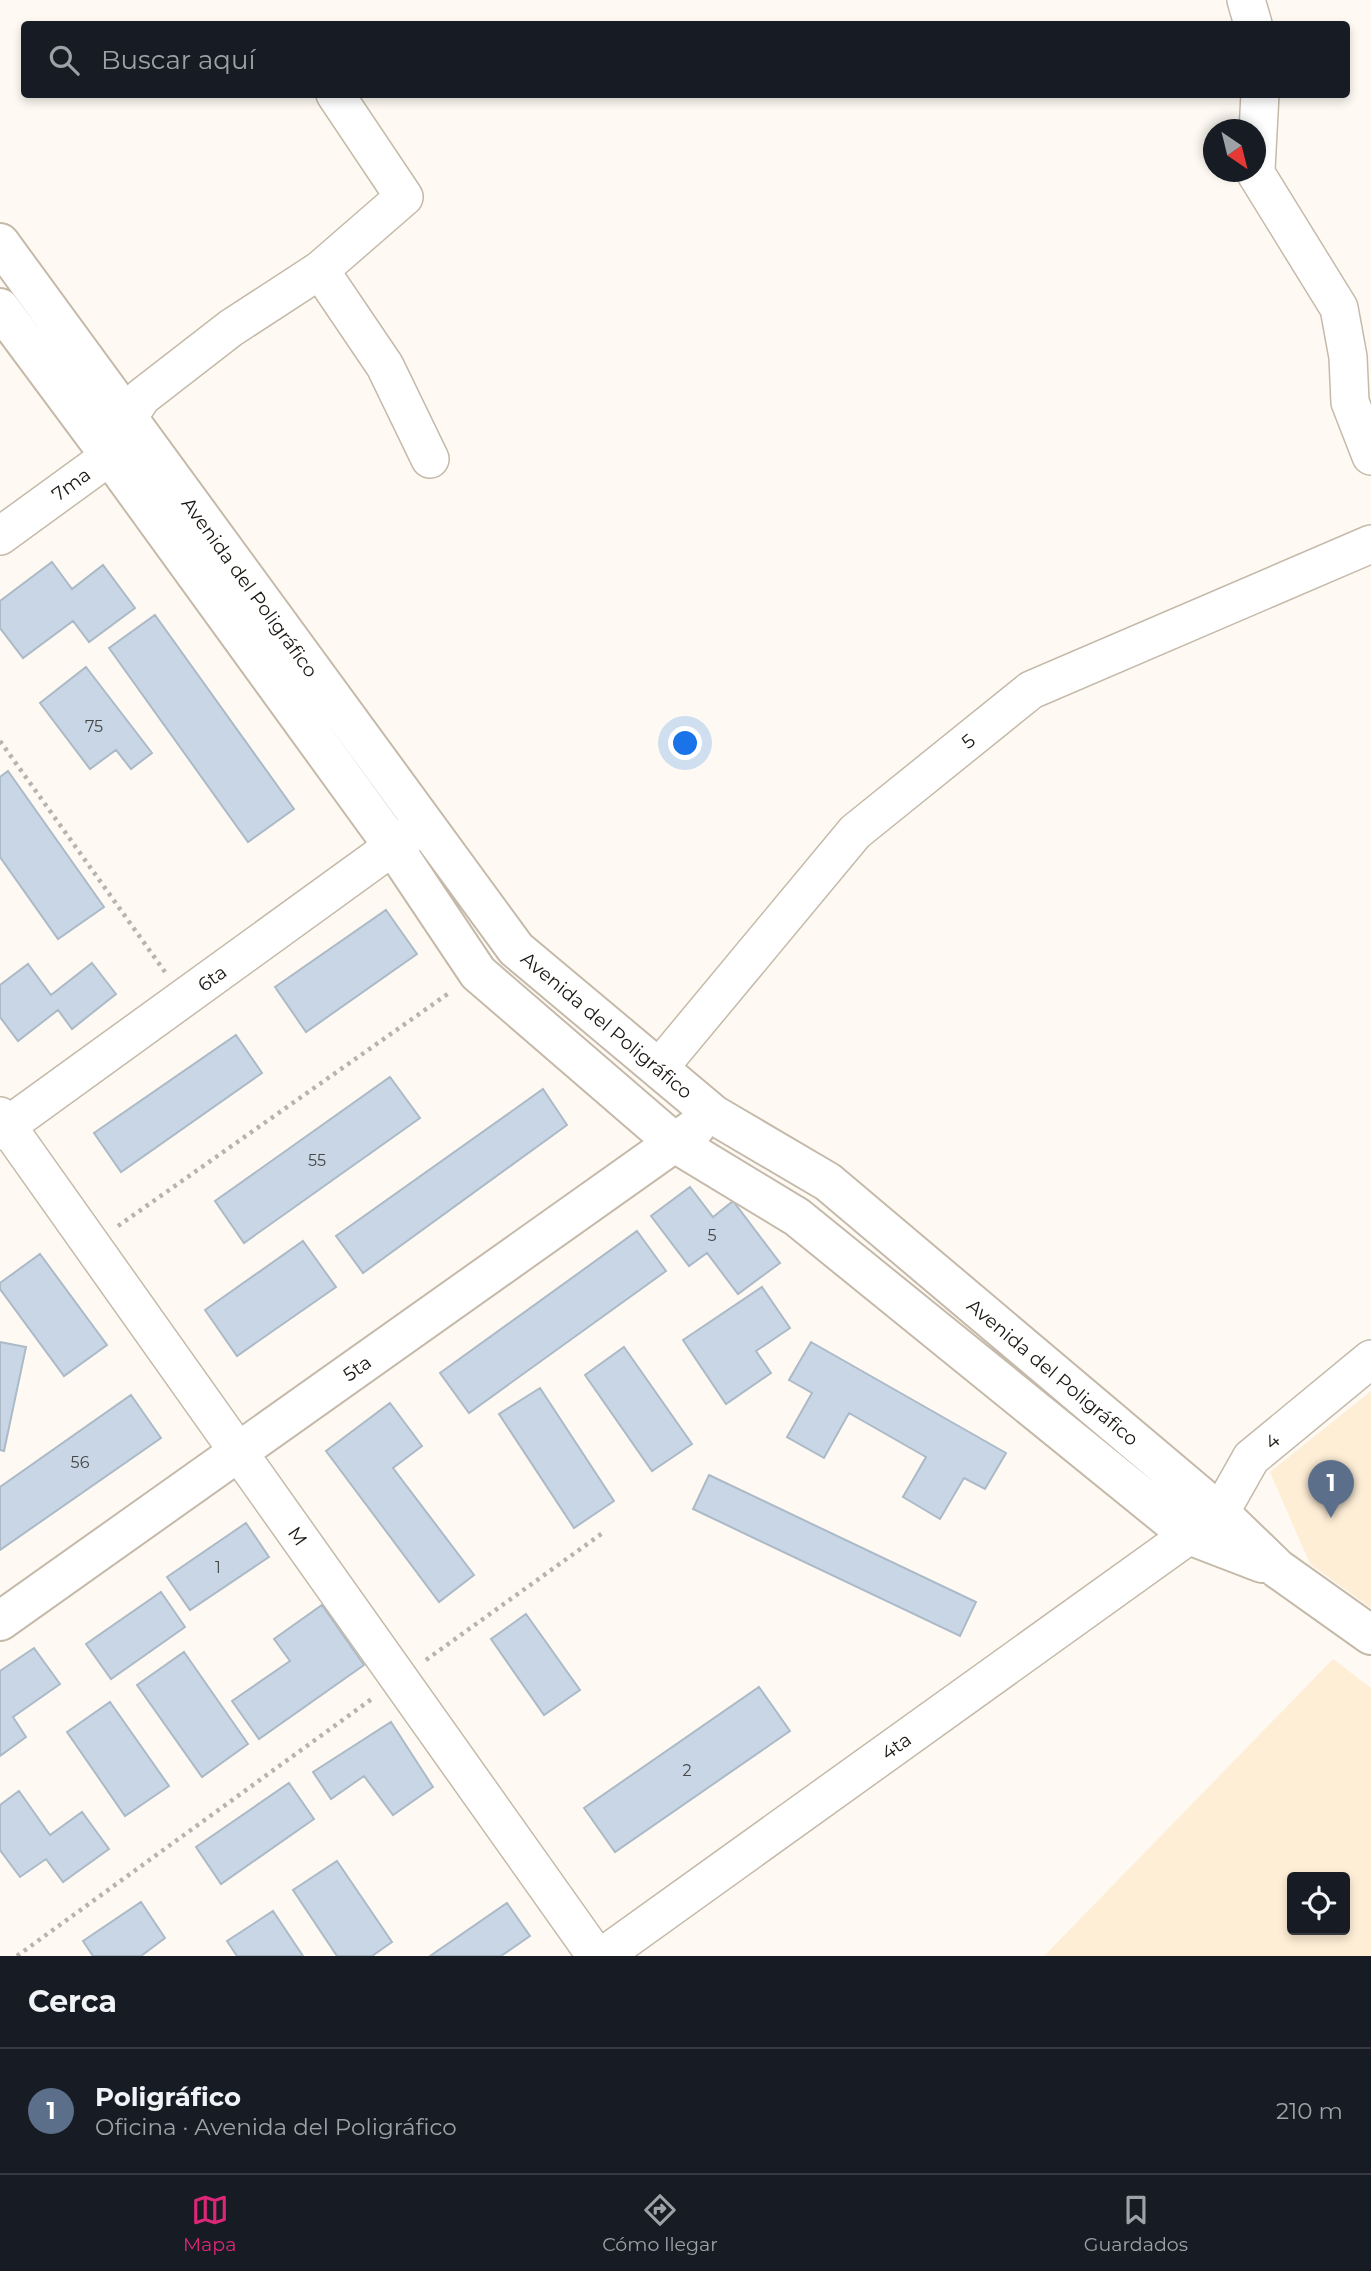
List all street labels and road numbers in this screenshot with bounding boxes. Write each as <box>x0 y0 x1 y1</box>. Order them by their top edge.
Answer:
street label: 7ma <box>48 463 95 506</box>
street label: Avenida del Poligráfico <box>177 493 323 682</box>
street label: 5 <box>957 729 980 754</box>
street label: Avenida del Poligráfico <box>516 947 697 1104</box>
street label: 6ta <box>193 960 231 997</box>
street label: Avenida del Poligráfico <box>962 1294 1143 1451</box>
street label: 5ta <box>339 1351 376 1386</box>
street label: 4 <box>1260 1428 1285 1454</box>
street label: M <box>283 1522 312 1550</box>
street label: 4ta <box>877 1728 916 1765</box>

